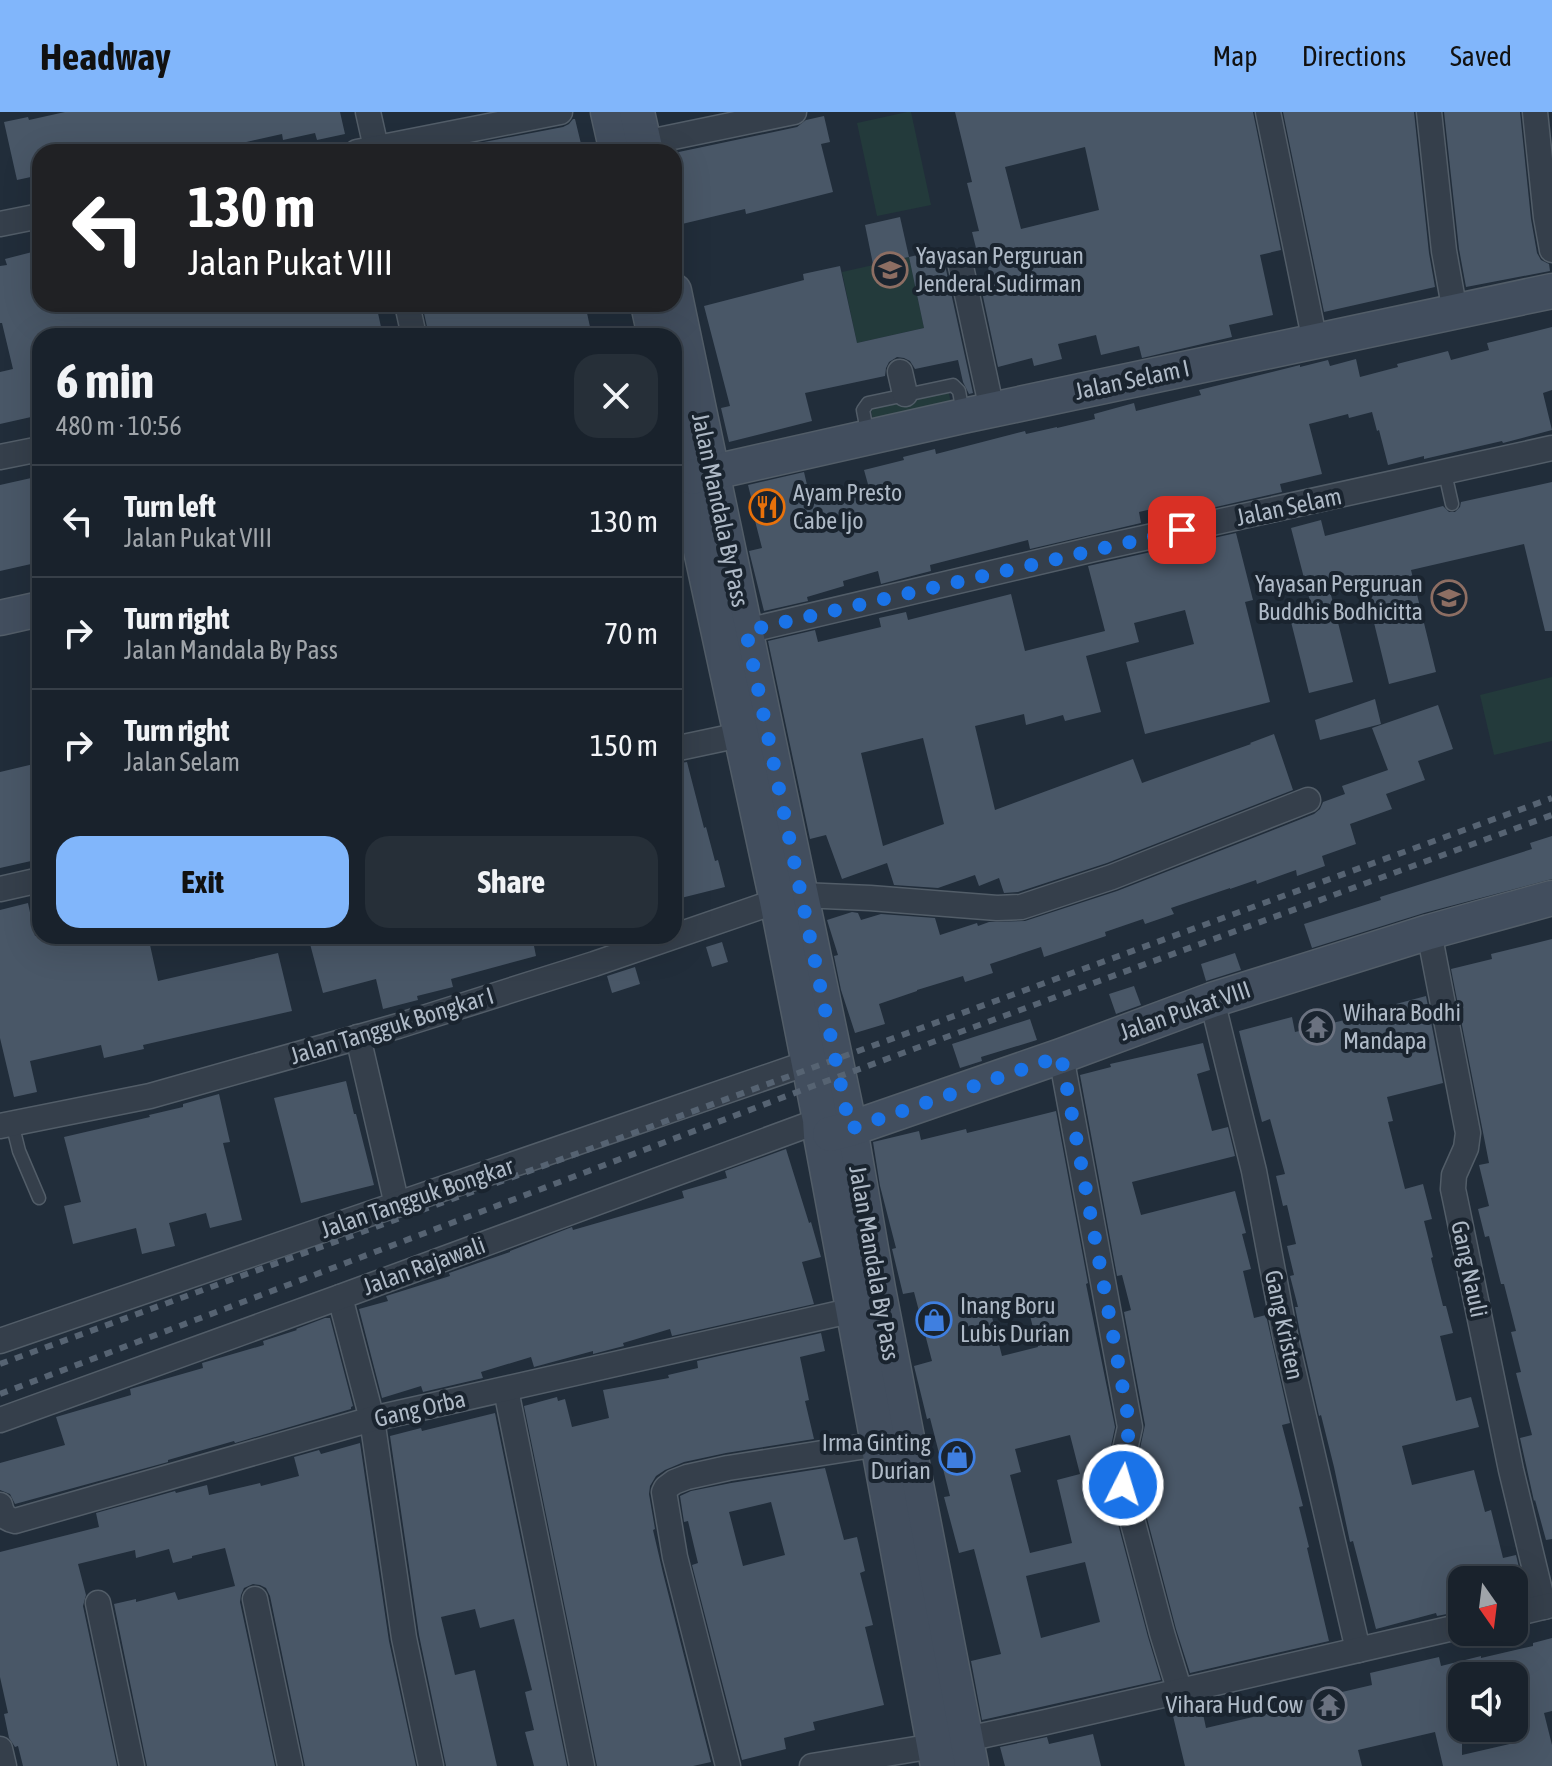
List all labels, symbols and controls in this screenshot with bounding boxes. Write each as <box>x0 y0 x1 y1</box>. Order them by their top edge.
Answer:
text: Headway <box>40 35 171 78</box>
text: Map <box>1213 40 1258 72</box>
text: Directions <box>1302 40 1406 72</box>
text: Saved <box>1450 40 1512 72</box>
text: 130 m <box>188 175 315 239</box>
icon: left <box>56 176 160 280</box>
text: Jalan Pukat VIII <box>188 241 393 283</box>
place label: Yayasan Perguruan Jenderal Sudirman <box>916 242 1084 297</box>
school or university icon: Yayasan Perguruan Jenderal Sudirman <box>871 251 909 289</box>
text: 6 min <box>56 353 154 408</box>
button: close <box>574 354 658 438</box>
street label: Jalan Selam I <box>1072 354 1192 405</box>
text: 480 m · 10:56 <box>56 411 182 441</box>
street label: Jalan Mandala By Pass <box>687 411 754 609</box>
place label: Ayam Presto Cabe Ijo <box>793 479 902 534</box>
street label: Jalan Selam <box>1234 482 1344 531</box>
restaurant icon: Ayam Presto Cabe Ijo <box>748 488 786 526</box>
text: Turn left <box>124 489 216 523</box>
pin <box>1148 496 1216 564</box>
icon: left <box>56 499 100 543</box>
text: 130 m <box>590 504 658 538</box>
icon: arrive <box>1160 508 1204 552</box>
text: Jalan Pukat VIII <box>124 523 272 553</box>
place label: Yayasan Perguruan Buddhis Bodhicitta <box>1255 570 1423 625</box>
school or university icon: Yayasan Perguruan Buddhis Bodhicitta <box>1430 579 1468 617</box>
text: Turn right <box>124 601 230 635</box>
icon: right <box>56 611 100 655</box>
text: 70 m <box>604 616 658 650</box>
text: Jalan Mandala By Pass <box>124 635 338 665</box>
text: Turn right <box>124 713 230 747</box>
icon: right <box>56 723 100 767</box>
text: 150 m <box>590 728 658 762</box>
text: Jalan Selam <box>124 747 240 777</box>
button: Exit <box>56 836 349 928</box>
button: Share <box>365 836 658 928</box>
street label: Jalan Pukat VIII <box>1116 976 1254 1046</box>
street label: Jalan Tangguk Bongkar I <box>287 982 497 1069</box>
place label: Wihara Bodhi Mandapa <box>1343 999 1461 1054</box>
temple icon: Wihara Bodhi Mandapa <box>1298 1008 1336 1046</box>
street label: Jalan Tangguk Bongkar <box>317 1152 518 1243</box>
street label: Jalan Mandala By Pass <box>844 1163 905 1362</box>
street label: Gang Nauli <box>1446 1218 1493 1320</box>
street label: Jalan Rajawali <box>359 1231 489 1300</box>
street label: Gang Kristen <box>1260 1268 1309 1382</box>
place label: Inang Boru Lubis Durian <box>960 1292 1070 1347</box>
shop icon: Inang Boru Lubis Durian <box>915 1301 953 1339</box>
street label: Gang Orba <box>372 1385 468 1432</box>
place label: Irma Ginting Durian <box>822 1429 932 1484</box>
shop icon: Irma Ginting Durian <box>938 1438 976 1476</box>
position arrow <box>1081 1443 1165 1527</box>
north arrow <box>1448 1566 1528 1646</box>
map controls <box>1448 1566 1528 1742</box>
button: sound <box>1448 1662 1528 1742</box>
temple icon: Vihara Hud Cow <box>1310 1686 1348 1724</box>
place label: Vihara Hud Cow <box>1166 1691 1303 1718</box>

